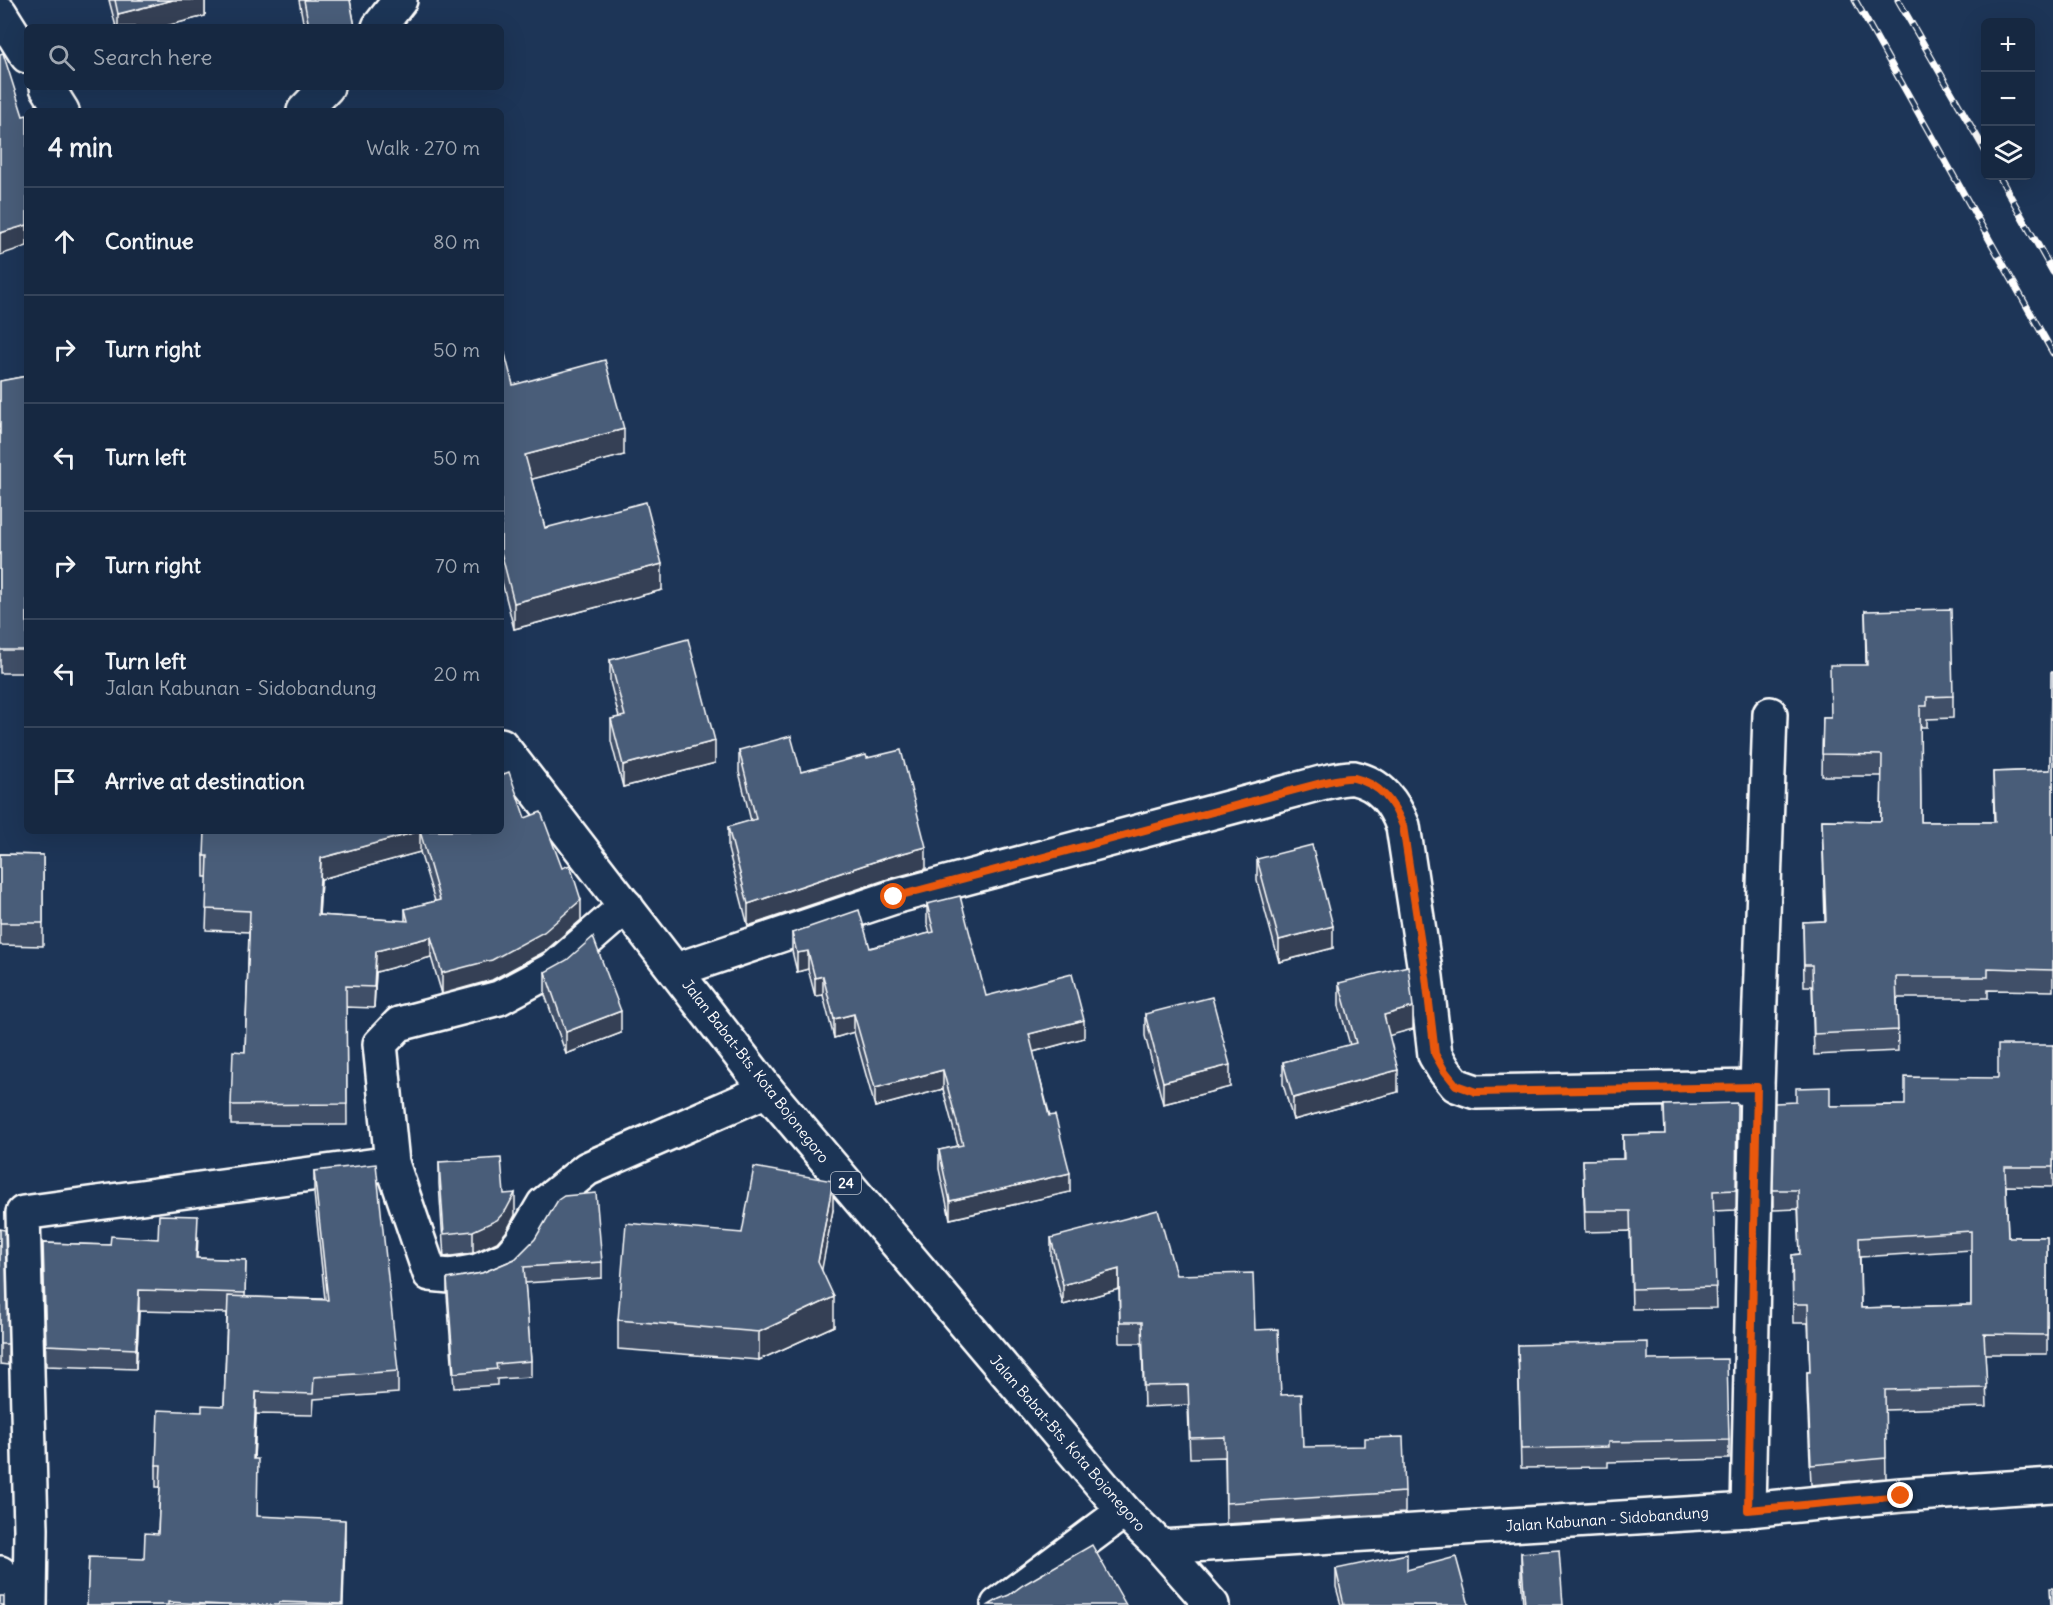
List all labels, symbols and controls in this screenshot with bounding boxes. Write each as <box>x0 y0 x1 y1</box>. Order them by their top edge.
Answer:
map controls <box>1981 18 2035 180</box>
button: + <box>1981 18 2035 72</box>
search box <box>24 24 504 90</box>
icon: search <box>45 41 78 74</box>
text: Search here <box>93 43 212 71</box>
button: − <box>1981 72 2035 126</box>
button: layers <box>1981 126 2035 180</box>
text: 4 min <box>48 131 113 164</box>
text: Walk · 270 m <box>366 135 480 160</box>
icon: ahead <box>48 225 81 258</box>
text: Continue <box>105 227 194 255</box>
text: 80 m <box>433 229 480 254</box>
icon: right <box>48 333 81 366</box>
text: Turn right <box>105 335 201 363</box>
text: 50 m <box>433 337 480 362</box>
icon: left <box>48 441 81 474</box>
text: Turn left <box>105 443 186 471</box>
text: 50 m <box>433 445 480 470</box>
icon: right <box>48 549 81 582</box>
text: Turn right <box>105 551 201 579</box>
text: 70 m <box>435 553 480 578</box>
text: Turn left <box>105 647 186 675</box>
icon: left <box>48 657 81 690</box>
text: 20 m <box>434 661 480 686</box>
text: Jalan Kabunan - Sidobandung <box>105 675 377 700</box>
icon: arrive <box>48 765 81 798</box>
text: Arrive at destination <box>105 767 305 795</box>
route start <box>880 883 906 909</box>
street label: Jalan Babat-Bts. Kota Bojonegoro <box>678 975 834 1167</box>
road number: 24 <box>831 1172 861 1194</box>
street label: Jalan Babat-Bts. Kota Bojonegoro <box>986 1351 1150 1535</box>
route end <box>1887 1482 1913 1508</box>
street label: Jalan Kabunan - Sidobandung <box>1505 1502 1709 1536</box>

